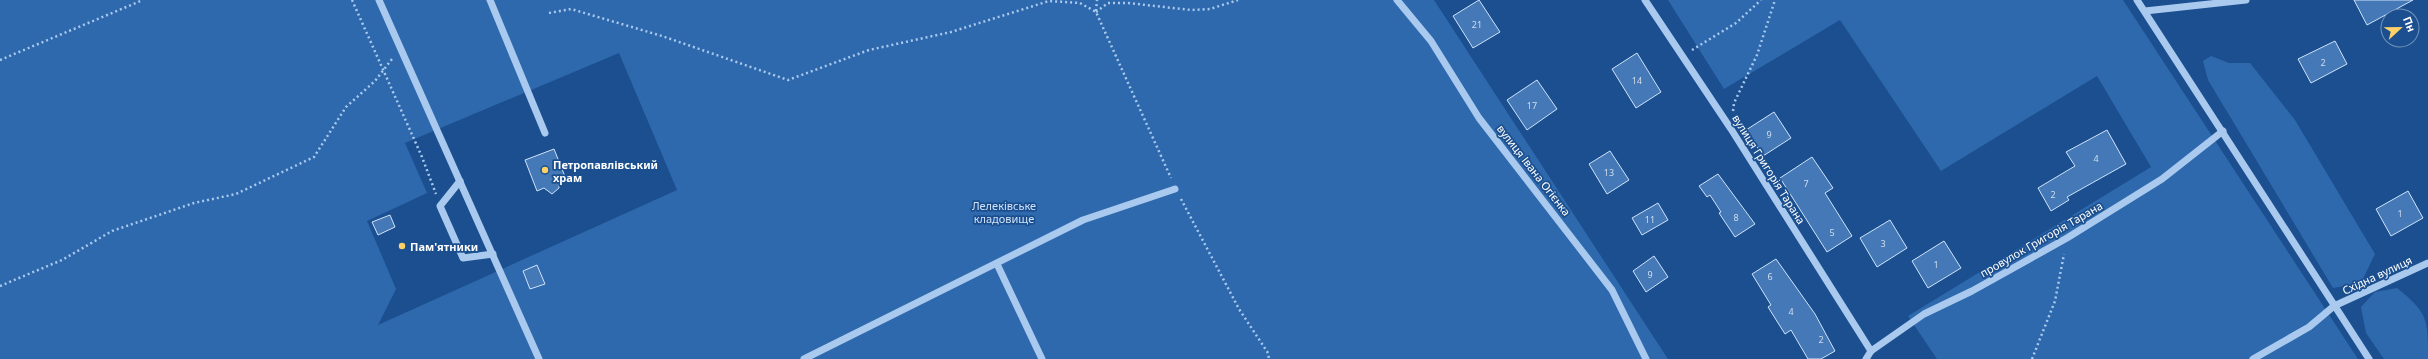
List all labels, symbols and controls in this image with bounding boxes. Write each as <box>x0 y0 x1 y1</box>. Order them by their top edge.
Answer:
north arrow <box>2380 8 2420 48</box>
text: Пн <box>2400 14 2420 34</box>
house number: 21 <box>1472 18 1482 31</box>
house number: 2 <box>2320 56 2326 69</box>
house number: 14 <box>1632 74 1642 87</box>
house number: 17 <box>1527 99 1537 112</box>
street label: вулиця Григорія Тарана <box>1729 111 1809 227</box>
street label: вулиця Івана Огієнка <box>1494 121 1574 219</box>
house number: 9 <box>1766 128 1772 141</box>
house number: 4 <box>2093 152 2099 165</box>
place label: Петропавлівський храм <box>553 157 658 185</box>
marker: Петропавлівський храм <box>540 165 550 175</box>
house number: 13 <box>1604 166 1614 179</box>
house number: 7 <box>1803 177 1809 190</box>
house number: 2 <box>2050 188 2056 201</box>
park label: Лелеківське кладовище <box>972 198 1036 226</box>
street label: провулок Григорія Тарана <box>1977 198 2105 280</box>
house number: 1 <box>2397 207 2403 220</box>
house number: 8 <box>1733 211 1739 224</box>
house number: 11 <box>1645 213 1655 226</box>
house number: 5 <box>1829 226 1835 239</box>
house number: 3 <box>1880 237 1886 250</box>
place label: Пам'ятники <box>410 239 478 254</box>
marker: Пам'ятники <box>397 241 407 251</box>
street label: Східна вулиця <box>2340 252 2414 298</box>
house number: 1 <box>1933 258 1939 271</box>
house number: 9 <box>1647 268 1653 281</box>
house number: 6 <box>1767 270 1773 283</box>
house number: 4 <box>1788 305 1794 318</box>
house number: 2 <box>1818 333 1824 346</box>

